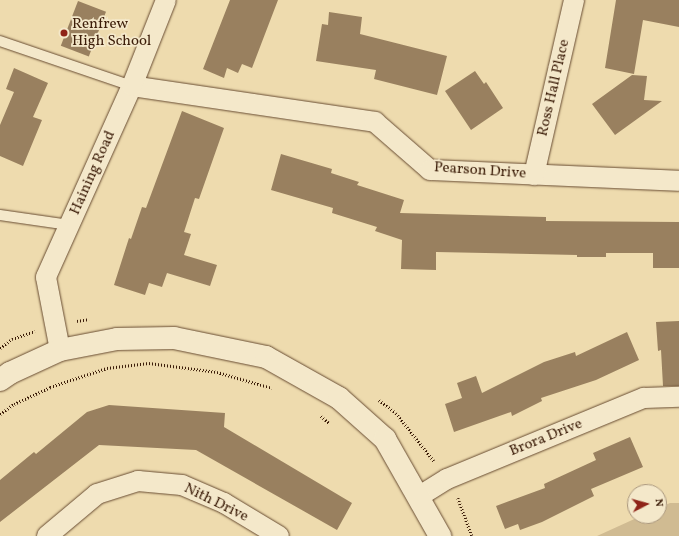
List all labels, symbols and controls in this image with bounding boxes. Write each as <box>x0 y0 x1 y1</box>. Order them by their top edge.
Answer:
place label: Renfrew High School <box>72 15 151 50</box>
marker: Renfrew High School <box>59 28 69 38</box>
street label: Ross Hall Place <box>534 38 574 138</box>
street label: Haining Road <box>66 128 120 218</box>
street label: Pearson Drive <box>433 159 527 183</box>
street label: Brora Drive <box>507 415 585 461</box>
street label: Nith Drive <box>181 480 251 526</box>
north arrow <box>627 484 667 524</box>
text: N <box>651 498 666 508</box>

